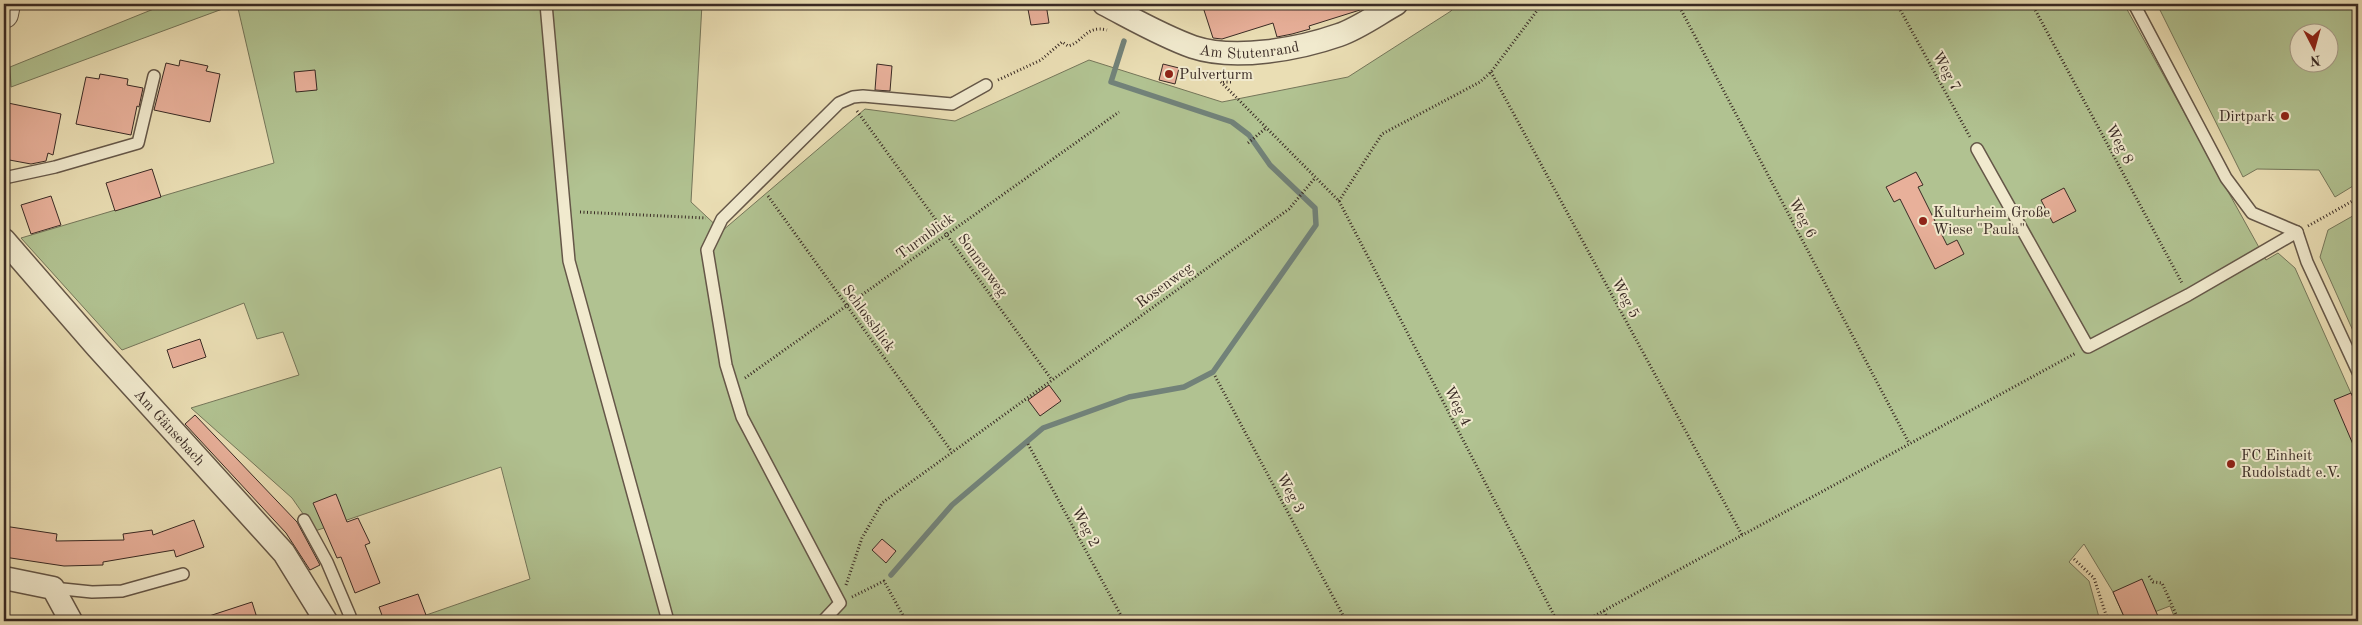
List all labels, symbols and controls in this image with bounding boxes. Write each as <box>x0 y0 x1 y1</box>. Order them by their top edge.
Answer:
north arrow <box>2290 22 2340 72</box>
street label: Am Stutenrand <box>1198 40 1301 62</box>
street label: Weg 7 <box>1929 50 1963 94</box>
text: N <box>2309 52 2321 67</box>
marker: Pulverturm <box>1163 68 1175 80</box>
place label: Pulverturm <box>1179 68 1253 83</box>
place label: Dirtpark <box>2219 110 2275 125</box>
marker: Dirtpark <box>2279 110 2291 122</box>
street label: Weg 8 <box>2102 122 2135 167</box>
street label: Weg 6 <box>1785 196 1818 241</box>
place label: Kulturheim Große Wiese "Paula" <box>1933 206 2050 238</box>
street label: Turmblick <box>894 211 958 263</box>
marker: Kulturheim Große Wiese "Paula" <box>1917 215 1929 227</box>
street label: Sonnenweg <box>954 232 1010 300</box>
street label: Rosenweg <box>1134 261 1196 312</box>
street label: Weg 5 <box>1608 276 1641 321</box>
street label: Schlossblick <box>839 283 897 355</box>
street label: Weg 4 <box>1440 384 1473 429</box>
street label: Am Gänsebach <box>130 387 207 469</box>
place label: FC Einheit Rudolstadt e.V. <box>2241 449 2340 481</box>
marker: FC Einheit Rudolstadt e.V. <box>2225 458 2237 470</box>
street label: Weg 3 <box>1273 471 1306 516</box>
street label: Weg 2 <box>1068 505 1101 550</box>

